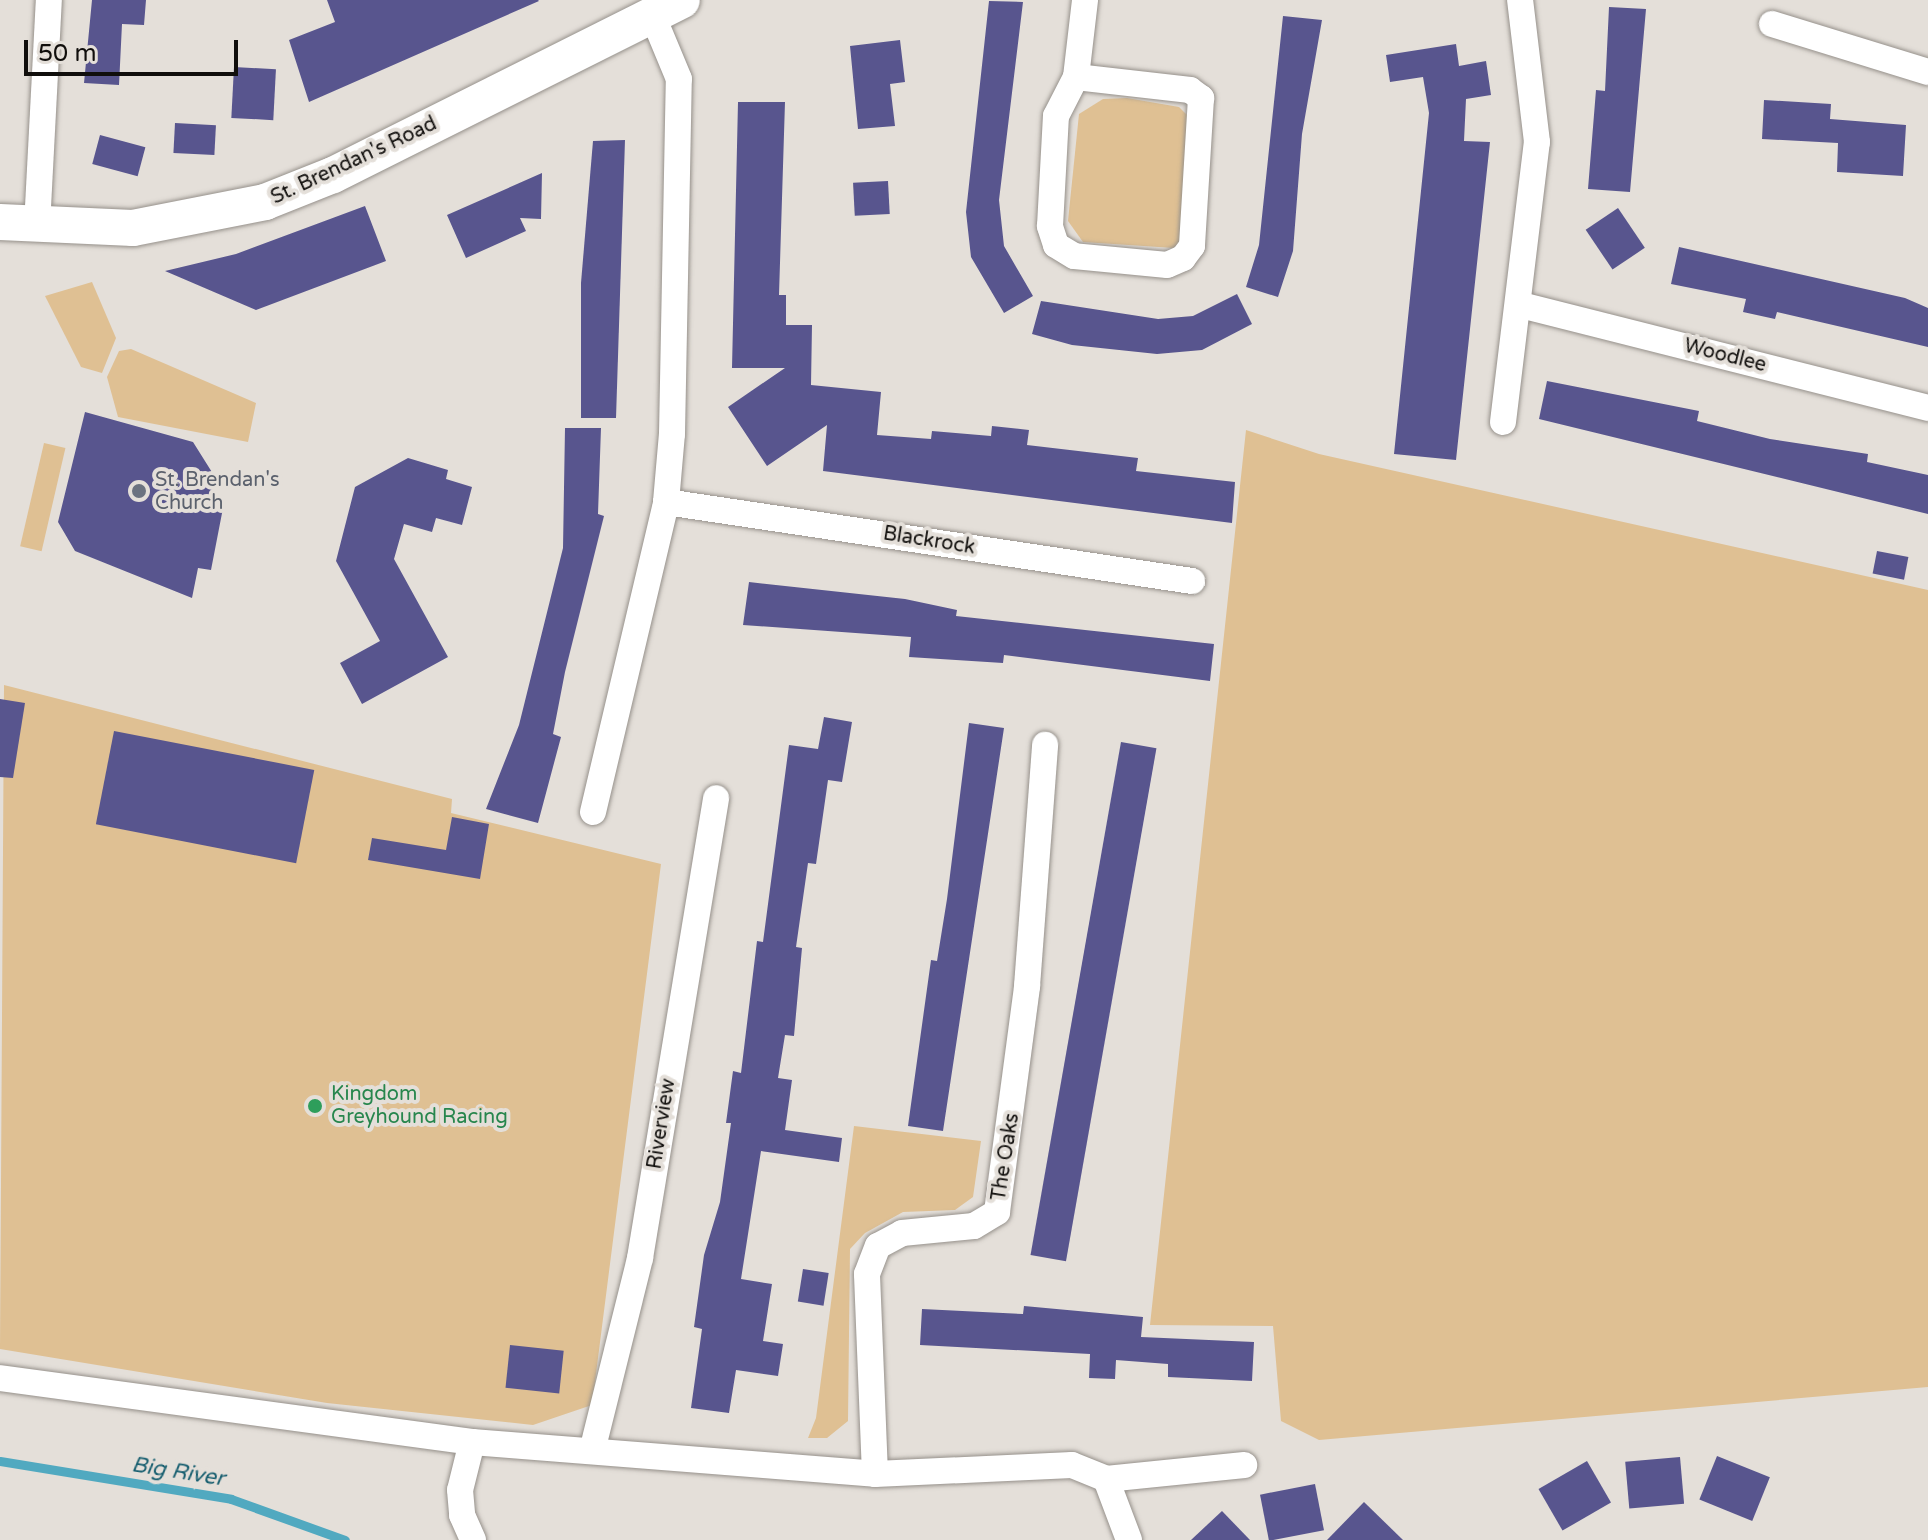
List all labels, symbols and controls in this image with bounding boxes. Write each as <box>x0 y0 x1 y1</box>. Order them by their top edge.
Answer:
scale bar <box>28 24 242 74</box>
text: 50 m <box>38 39 96 68</box>
street label: St. Brendan's Road <box>267 112 441 210</box>
street label: Woodlee <box>1681 334 1769 378</box>
place label: St. Brendan's Church <box>155 468 280 515</box>
marker: St. Brendan's Church <box>130 482 148 500</box>
street label: Blackrock <box>881 522 977 560</box>
street label: Riverview <box>643 1077 681 1171</box>
place label: Kingdom Greyhound Racing <box>331 1082 508 1129</box>
marker: Kingdom Greyhound Racing <box>306 1097 324 1115</box>
street label: The Oaks <box>987 1111 1025 1203</box>
water label: Big River <box>130 1452 226 1492</box>

